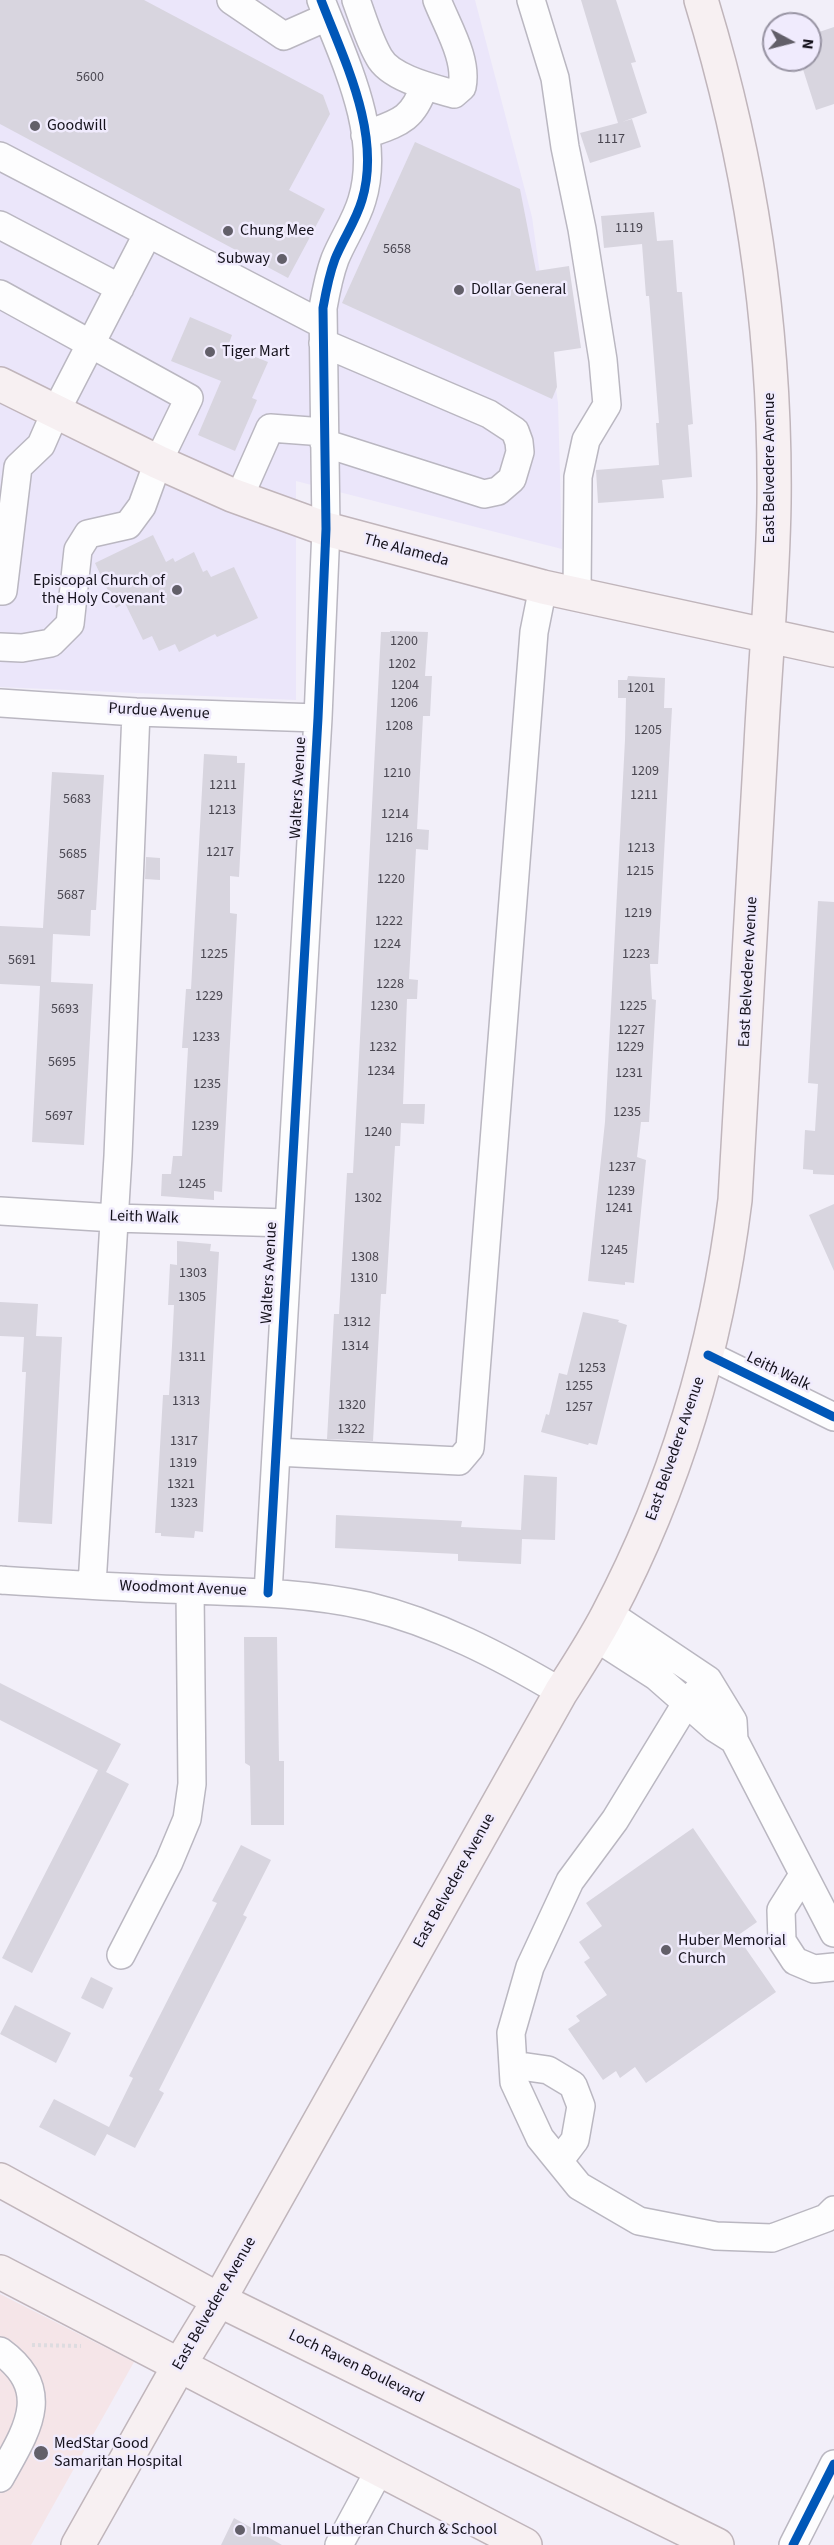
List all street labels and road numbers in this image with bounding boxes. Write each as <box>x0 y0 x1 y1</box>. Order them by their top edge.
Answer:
street label: East Belvedere Avenue <box>760 393 780 543</box>
street label: The Alameda <box>361 530 451 572</box>
street label: Purdue Avenue <box>108 700 210 724</box>
street label: Walters Avenue <box>287 736 311 840</box>
street label: East Belvedere Avenue <box>735 896 763 1048</box>
street label: Leith Walk <box>109 1207 179 1229</box>
street label: Walters Avenue <box>258 1221 282 1325</box>
street label: Leith Walk <box>743 1348 813 1396</box>
street label: East Belvedere Avenue <box>642 1375 710 1523</box>
street label: Woodmont Avenue <box>119 1577 247 1601</box>
street label: East Belvedere Avenue <box>410 1810 500 1952</box>
street label: East Belvedere Avenue <box>169 2234 261 2374</box>
street label: Loch Raven Boulevard <box>285 2326 427 2408</box>

